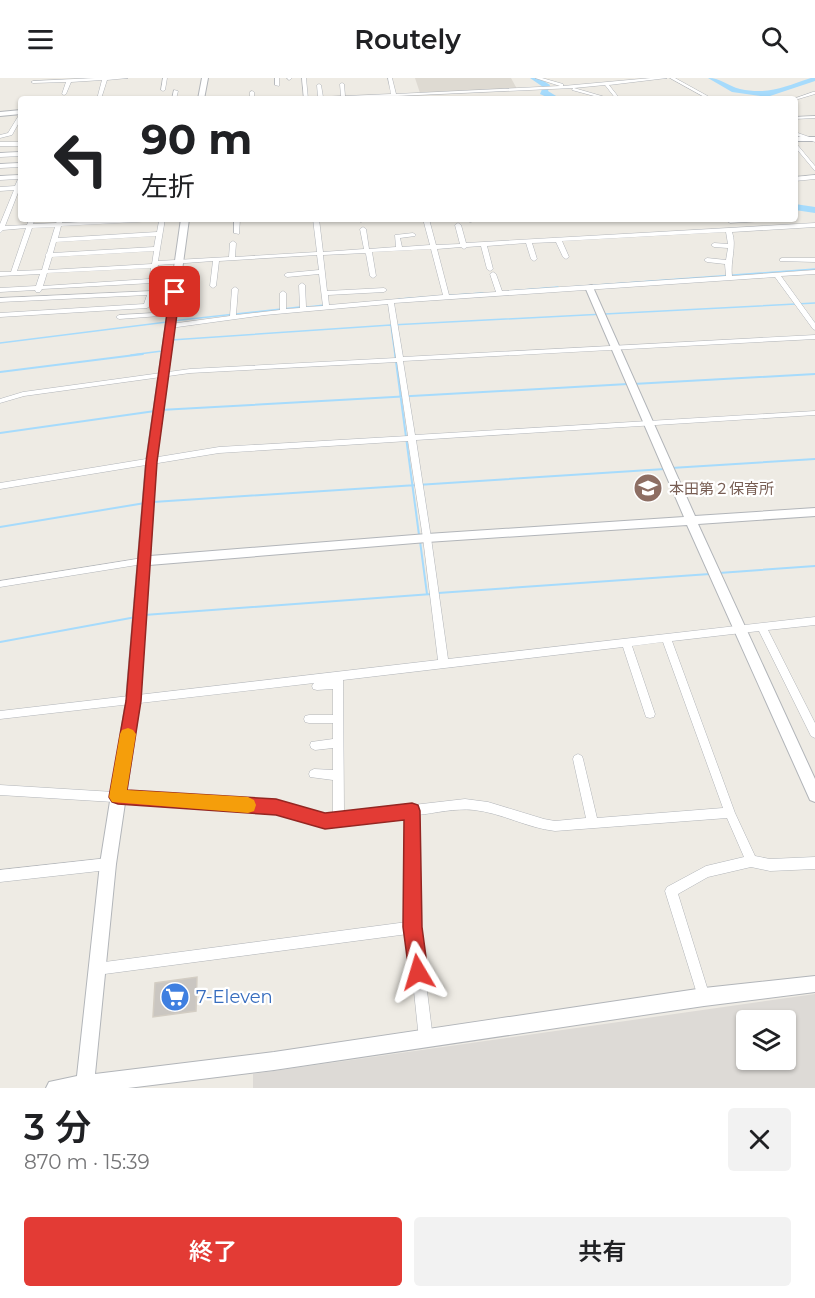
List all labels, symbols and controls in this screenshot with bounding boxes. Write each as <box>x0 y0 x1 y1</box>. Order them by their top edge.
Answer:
icon: menu <box>24 23 57 56</box>
text: Routely <box>354 23 461 56</box>
icon: search <box>758 23 791 56</box>
text: 90 m <box>141 113 252 165</box>
icon: left <box>42 120 120 198</box>
text: 左折 <box>141 170 195 203</box>
pin <box>149 266 200 317</box>
icon: arrive <box>158 275 191 308</box>
school or university icon: 本田第２保育所 <box>632 472 664 504</box>
place label: 本田第２保育所 <box>669 479 774 498</box>
position arrow <box>386 940 450 1004</box>
supermarket icon: 7-Eleven <box>159 981 191 1013</box>
place label: 7-Eleven <box>196 986 273 1008</box>
map controls <box>736 1010 796 1070</box>
button: layers <box>736 1010 796 1070</box>
text: 3 分 <box>24 1105 91 1149</box>
button: close <box>728 1108 791 1171</box>
text: 870 m · 15:39 <box>24 1150 150 1174</box>
button: 終了 <box>24 1217 402 1286</box>
button: 共有 <box>414 1217 791 1286</box>

